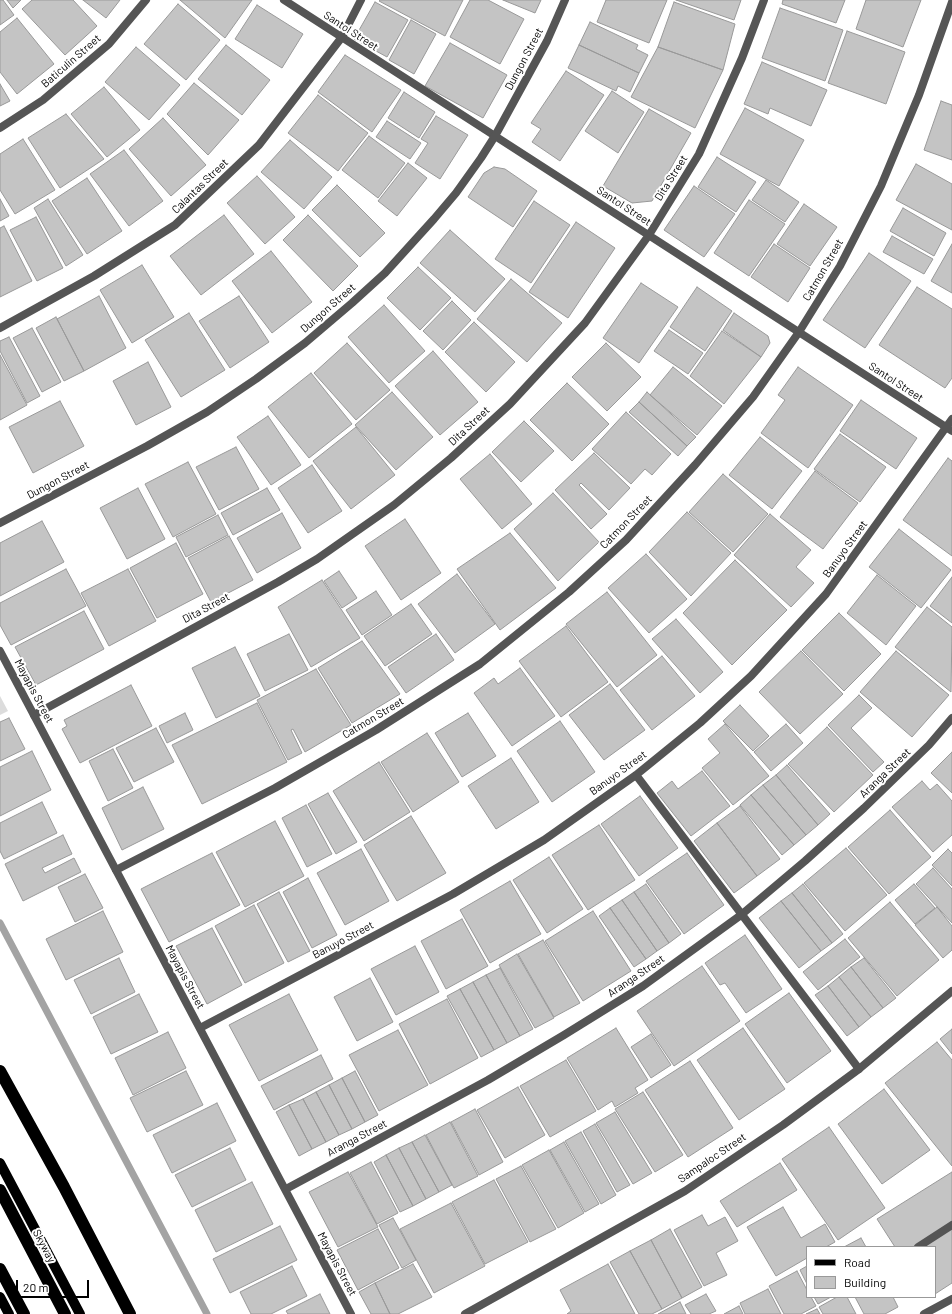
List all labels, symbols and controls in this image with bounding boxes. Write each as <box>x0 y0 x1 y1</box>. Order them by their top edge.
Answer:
street label: Santol Street <box>321 8 381 54</box>
street label: Dungon Street <box>502 26 546 92</box>
street label: Baticulin Street <box>39 32 103 90</box>
street label: Dita Street <box>652 153 690 203</box>
street label: Calantas Street <box>169 156 231 216</box>
street label: Santol Street <box>594 183 654 229</box>
street label: Catmon Street <box>800 237 846 303</box>
street label: Dungon Street <box>298 281 358 335</box>
street label: Santol Street <box>866 359 926 405</box>
street label: Dita Street <box>446 404 492 448</box>
street label: Dungon Street <box>25 458 91 502</box>
street label: Catmon Street <box>597 492 655 552</box>
street label: Banuyo Street <box>820 518 870 580</box>
street label: Dita Street <box>180 590 232 626</box>
street label: Mayapis Street <box>12 657 56 725</box>
street label: Catmon Street <box>340 694 406 742</box>
street label: Aranga Street <box>857 745 913 801</box>
street label: Banuyo Street <box>587 748 649 798</box>
street label: Banuyo Street <box>310 918 376 962</box>
street label: Mayapis Street <box>163 943 207 1011</box>
street label: Aranga Street <box>605 952 667 1000</box>
street label: Aranga Street <box>325 1117 389 1159</box>
street label: Sampaloc Street <box>675 1130 749 1186</box>
street label: Skyway <box>30 1227 58 1265</box>
street label: Mayapis Street <box>315 1230 359 1298</box>
legend <box>806 1246 936 1298</box>
text: Road <box>844 1255 871 1269</box>
scale bar <box>18 1272 91 1298</box>
text: Building <box>844 1275 886 1289</box>
text: 20 m <box>23 1280 49 1294</box>

